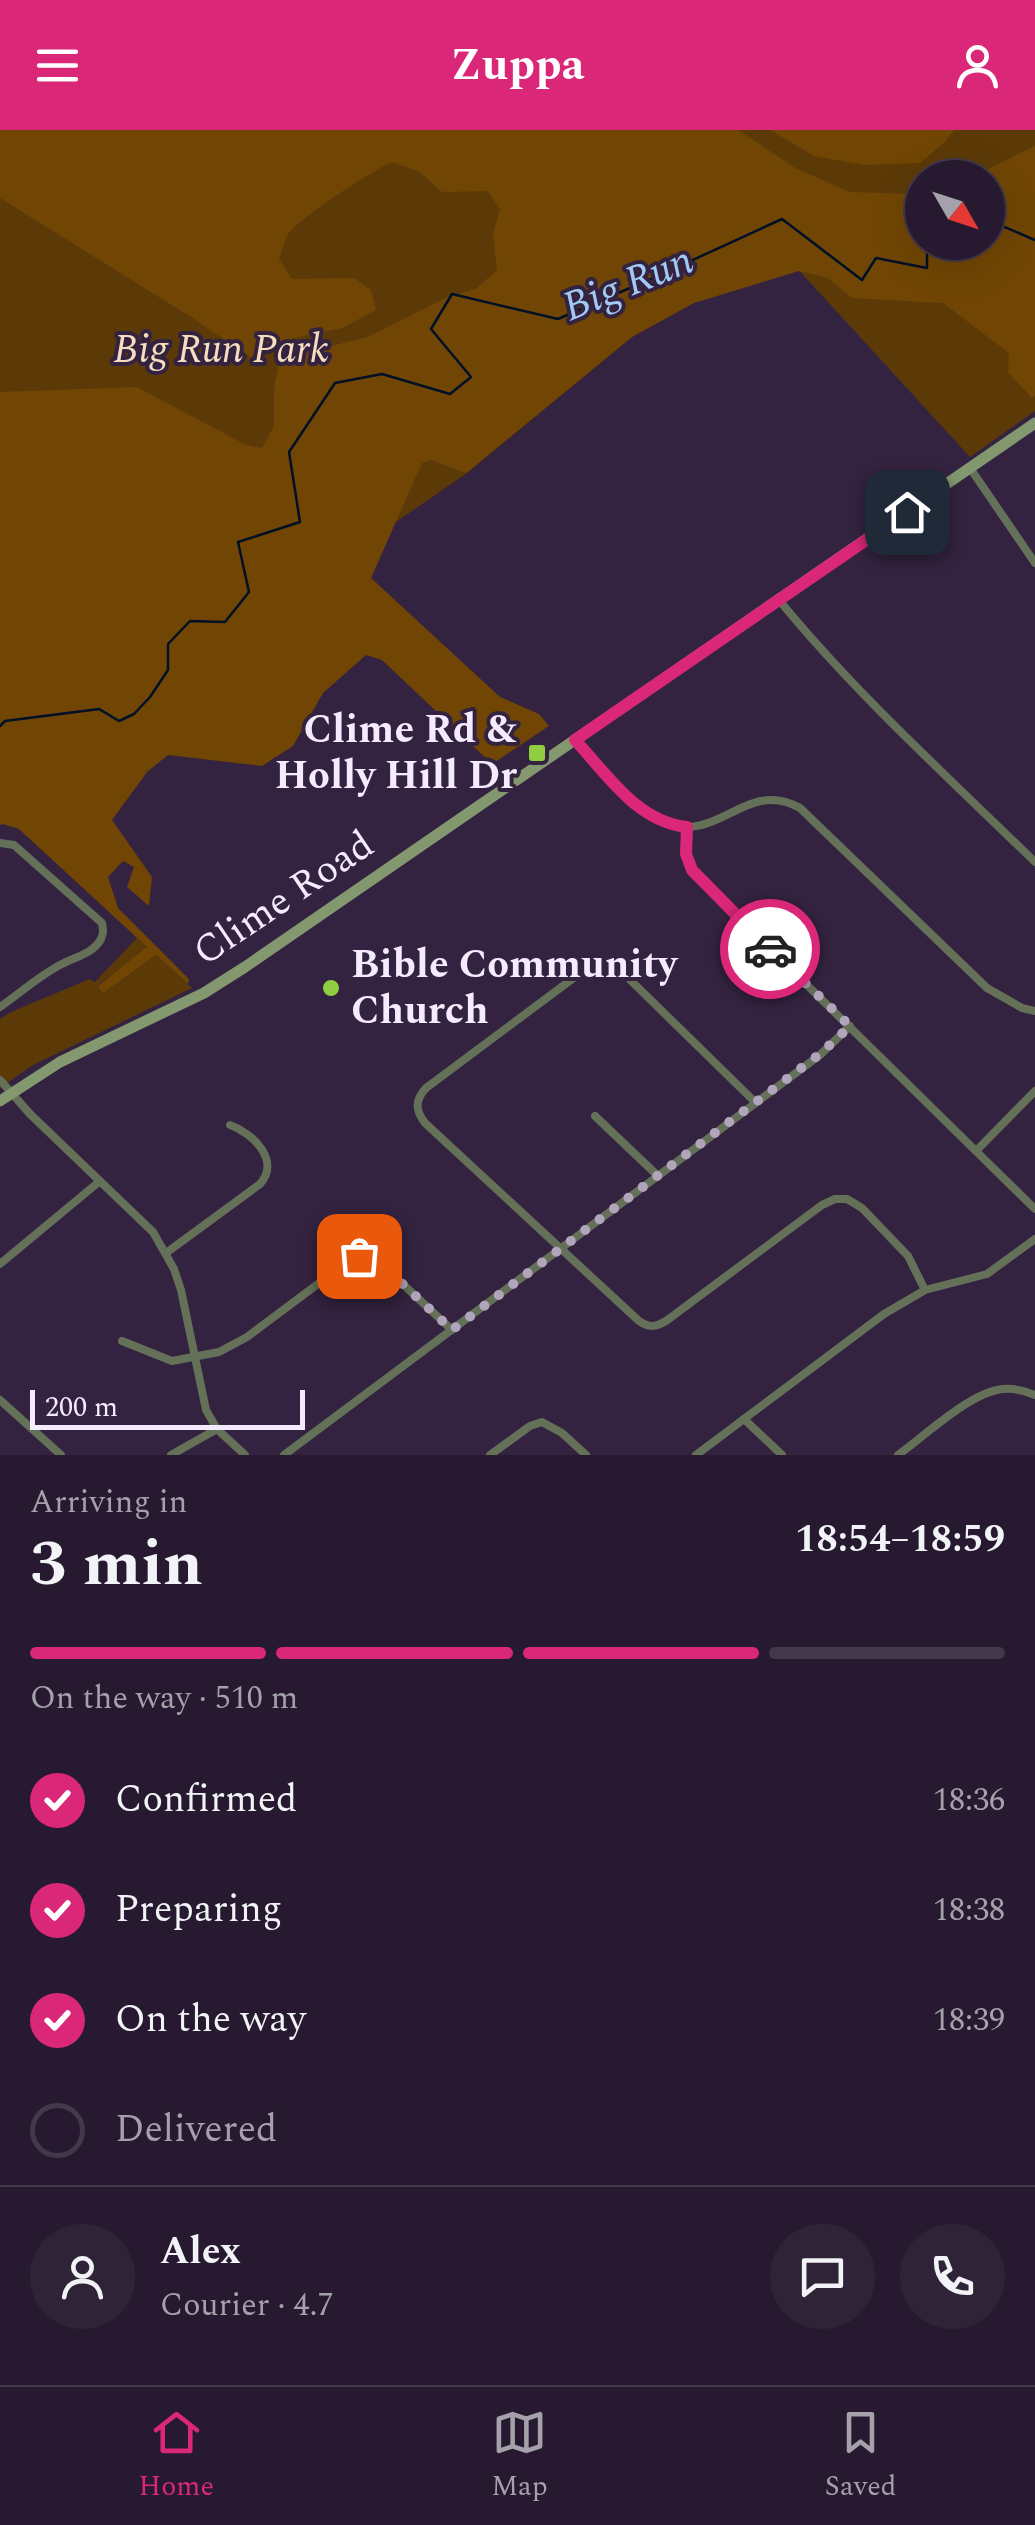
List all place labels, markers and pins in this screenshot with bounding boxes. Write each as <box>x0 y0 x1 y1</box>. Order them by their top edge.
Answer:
pin <box>865 470 950 555</box>
place label: Clime Rd & Holly Hill Dr <box>275 700 517 807</box>
marker: Clime Rd & Holly Hill Dr <box>526 742 548 764</box>
place label: Bible Community Church <box>351 935 679 1042</box>
marker: Bible Community Church <box>320 977 342 999</box>
pin <box>317 1214 402 1299</box>

